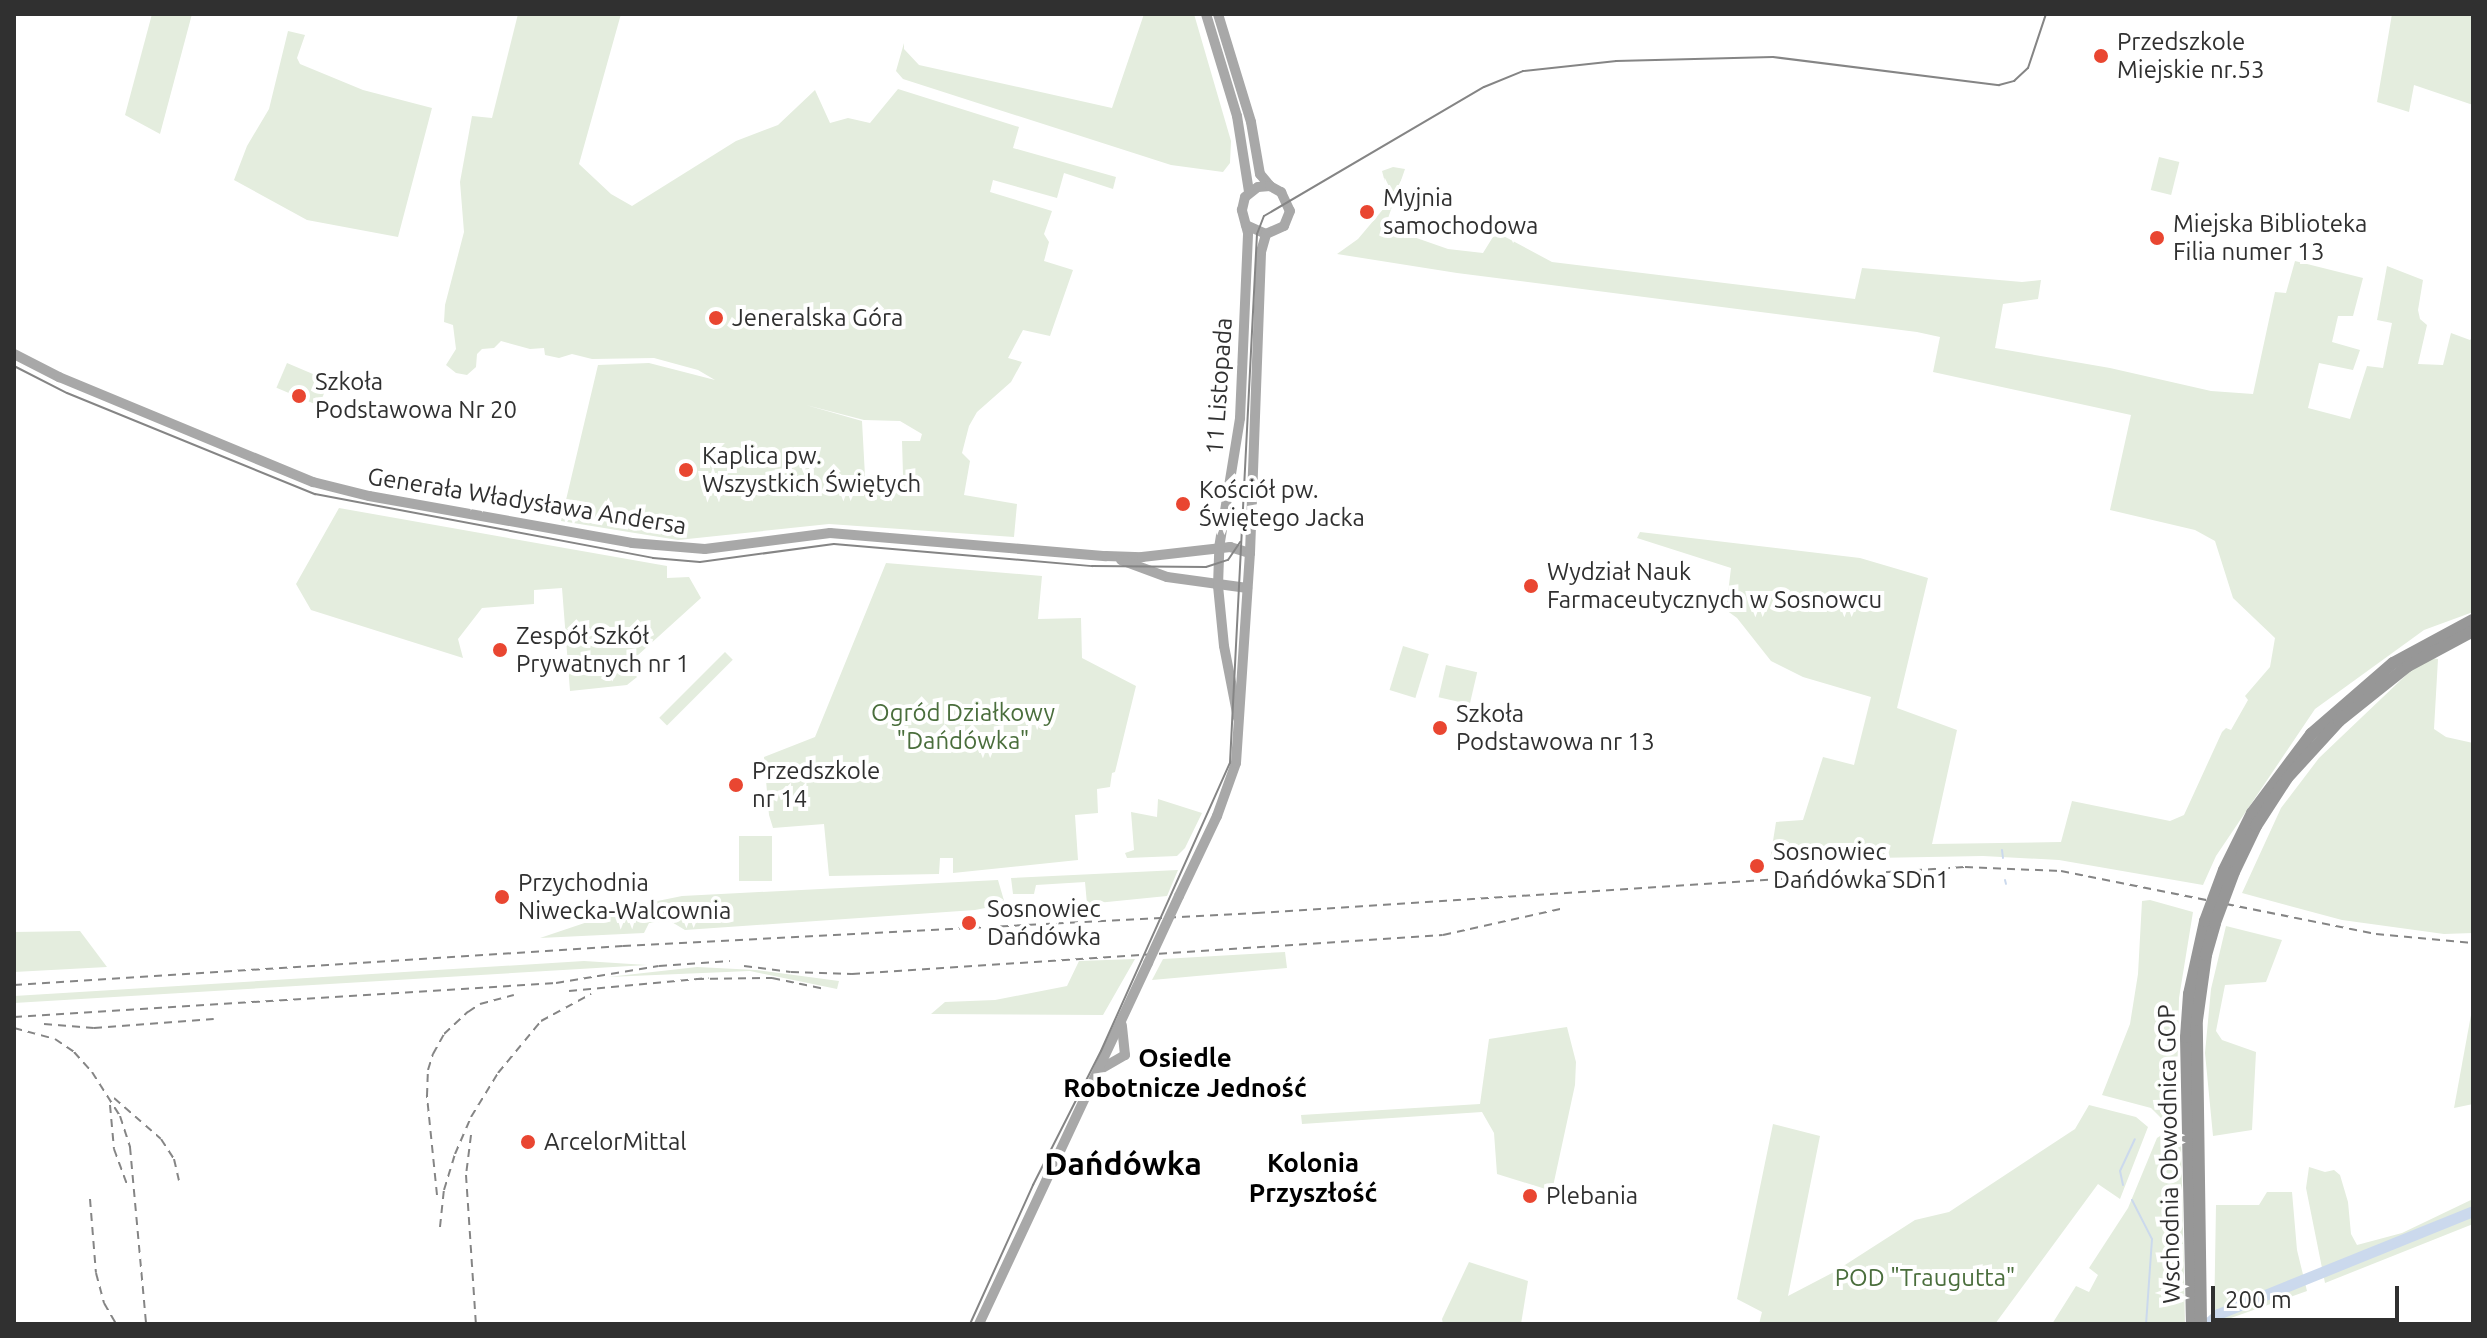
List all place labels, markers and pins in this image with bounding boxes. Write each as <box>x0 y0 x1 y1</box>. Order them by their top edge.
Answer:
place label: Przedszkole Miejskie nr.53 <box>2117 28 2265 84</box>
marker: Przedszkole Miejskie nr.53 <box>2092 47 2110 65</box>
place label: Myjnia samochodowa <box>1383 184 1538 240</box>
marker: Myjnia samochodowa <box>1358 203 1376 221</box>
place label: Miejska Biblioteka Filia numer 13 <box>2173 210 2367 266</box>
marker: Miejska Biblioteka Filia numer 13 <box>2148 229 2166 247</box>
place label: Jeneralska Góra <box>732 304 903 332</box>
marker: Jeneralska Góra <box>707 309 725 327</box>
place label: Szkoła Podstawowa Nr 20 <box>315 368 517 424</box>
marker: Szkoła Podstawowa Nr 20 <box>290 387 308 405</box>
place label: Kaplica pw. Wszystkich Świętych <box>702 442 921 498</box>
marker: Kaplica pw. Wszystkich Świętych <box>677 461 695 479</box>
place label: Kościół pw. Świętego Jacka <box>1199 476 1365 532</box>
marker: Kościół pw. Świętego Jacka <box>1174 495 1192 513</box>
place label: Wydział Nauk Farmaceutycznych w Sosnowcu <box>1547 558 1882 614</box>
marker: Wydział Nauk Farmaceutycznych w Sosnowcu <box>1522 577 1540 595</box>
place label: Zespół Szkół Prywatnych nr 1 <box>516 622 690 678</box>
marker: Zespół Szkół Prywatnych nr 1 <box>491 641 509 659</box>
place label: Szkoła Podstawowa nr 13 <box>1456 700 1655 756</box>
marker: Szkoła Podstawowa nr 13 <box>1431 719 1449 737</box>
place label: Przedszkole nr 14 <box>752 757 880 813</box>
marker: Przedszkole nr 14 <box>727 776 745 794</box>
place label: Sosnowiec Dańdówka SDn1 <box>1773 838 1949 894</box>
marker: Sosnowiec Dańdówka SDn1 <box>1748 857 1766 875</box>
place label: Przychodnia Niwecka-Walcownia <box>518 869 731 925</box>
marker: Przychodnia Niwecka-Walcownia <box>493 888 511 906</box>
place label: Sosnowiec Dańdówka <box>987 895 1101 951</box>
marker: Sosnowiec Dańdówka <box>958 912 980 934</box>
place label: ArcelorMittal <box>544 1128 687 1156</box>
marker: ArcelorMittal <box>519 1133 537 1151</box>
place label: Plebania <box>1546 1182 1638 1210</box>
marker: Plebania <box>1521 1187 1539 1205</box>

